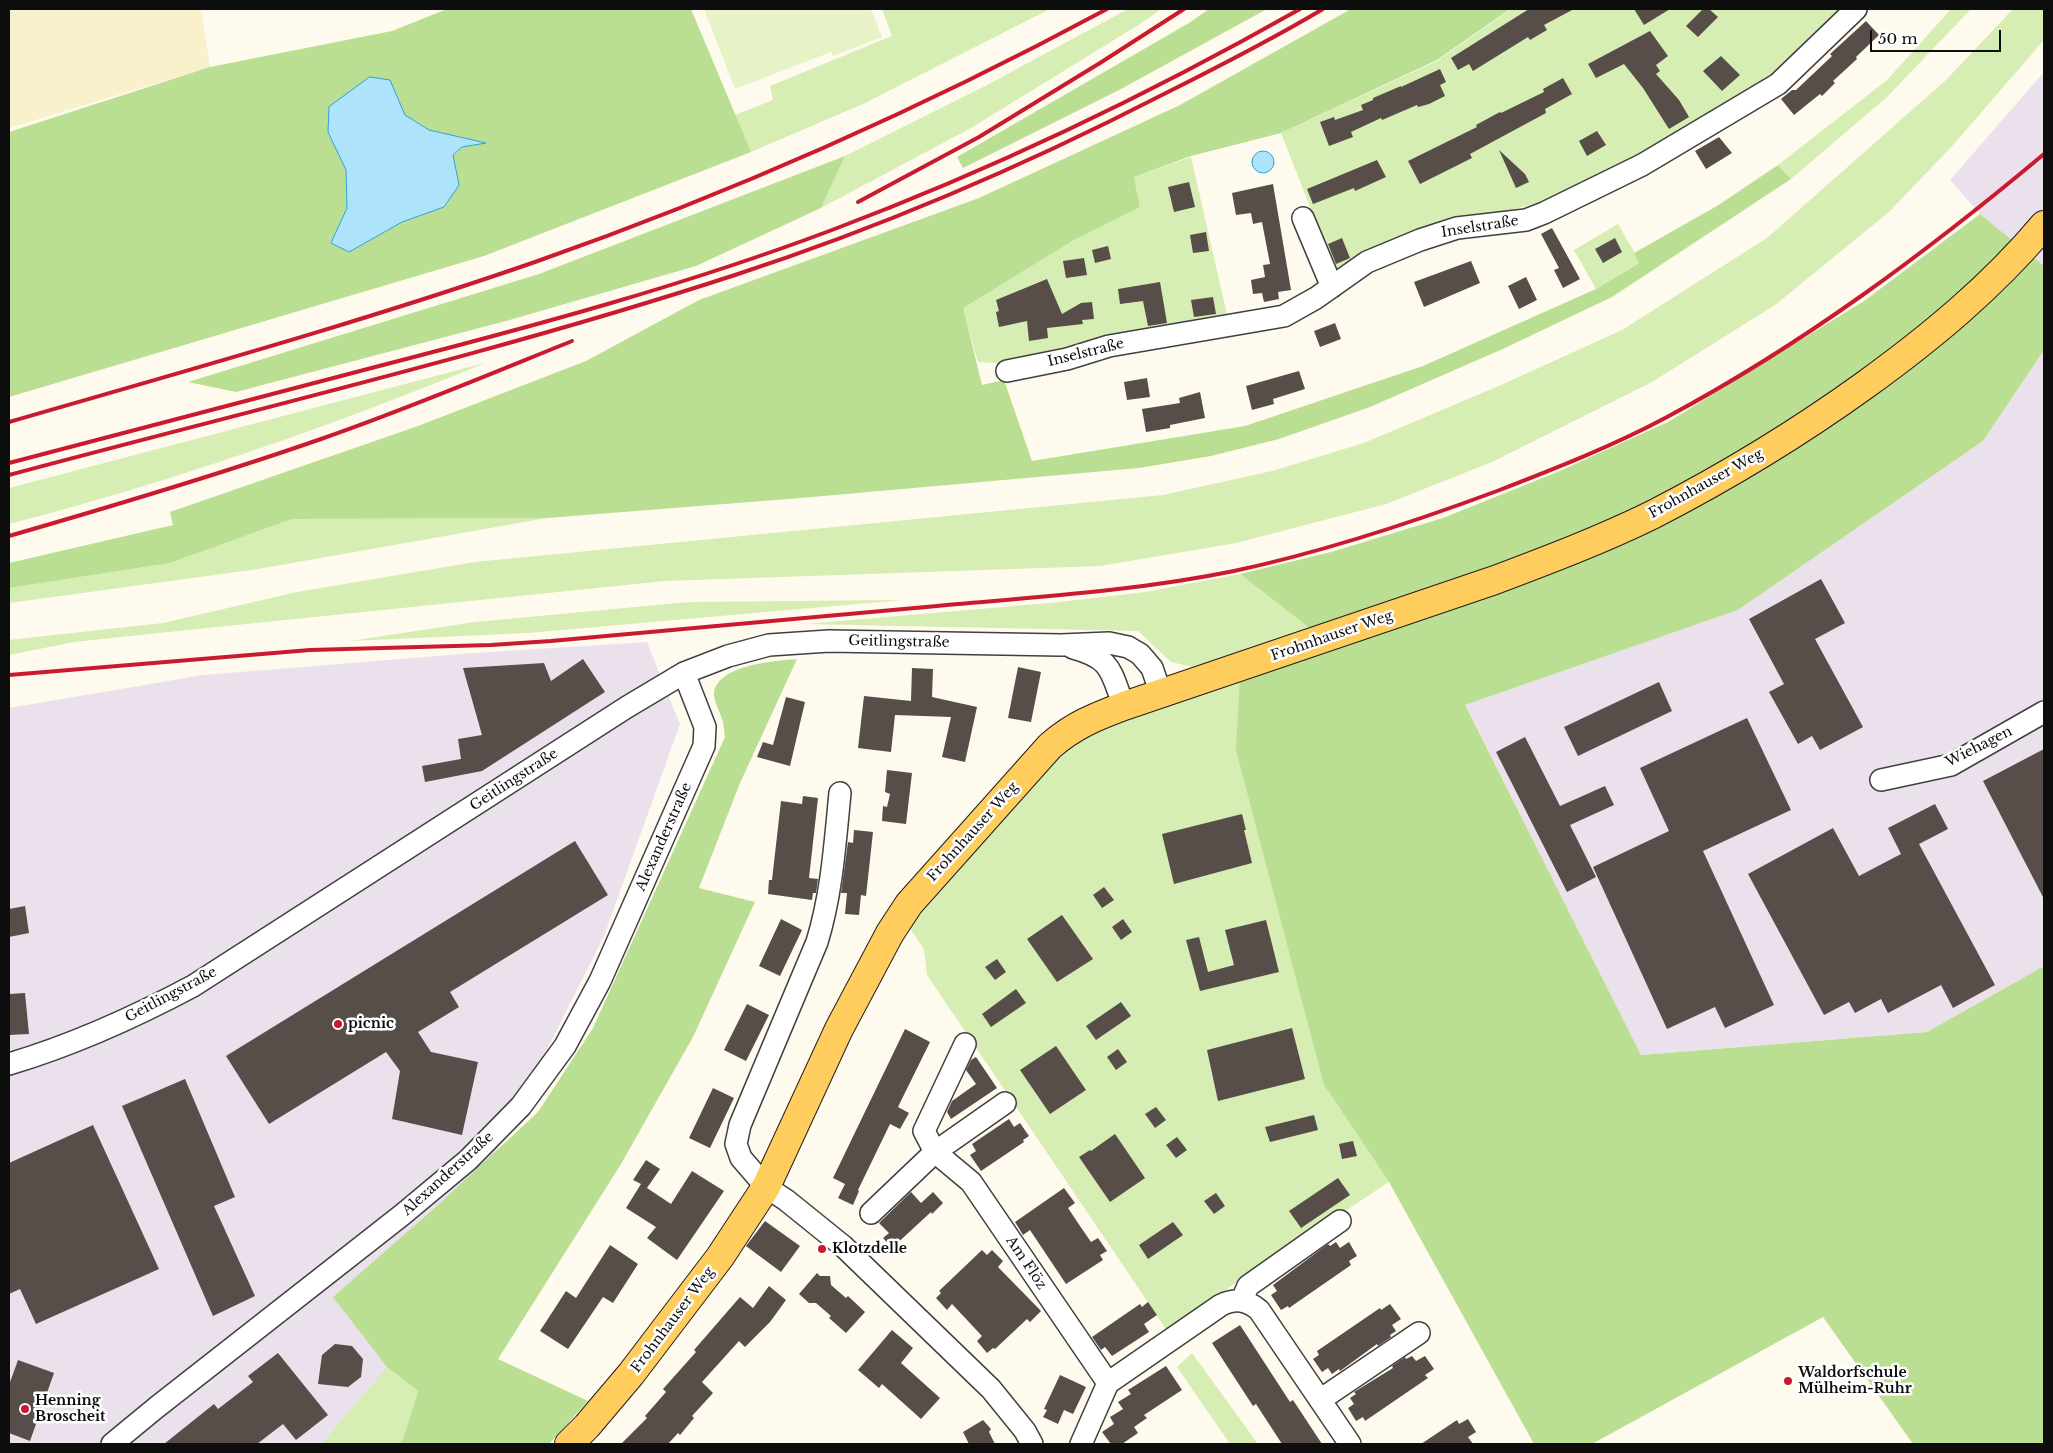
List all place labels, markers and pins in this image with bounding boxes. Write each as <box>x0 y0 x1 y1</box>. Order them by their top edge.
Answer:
place label: picnic <box>348 1016 394 1032</box>
marker: picnic <box>332 1018 344 1030</box>
place label: Klotzdelle <box>832 1241 907 1257</box>
marker: Klotzdelle <box>816 1243 828 1255</box>
place label: Waldorfschule Mülheim-Ruhr <box>1798 1365 1912 1398</box>
marker: Waldorfschule Mülheim-Ruhr <box>1782 1375 1794 1387</box>
place label: Henning Broscheit <box>35 1393 105 1425</box>
marker: Henning Broscheit <box>19 1403 31 1415</box>

